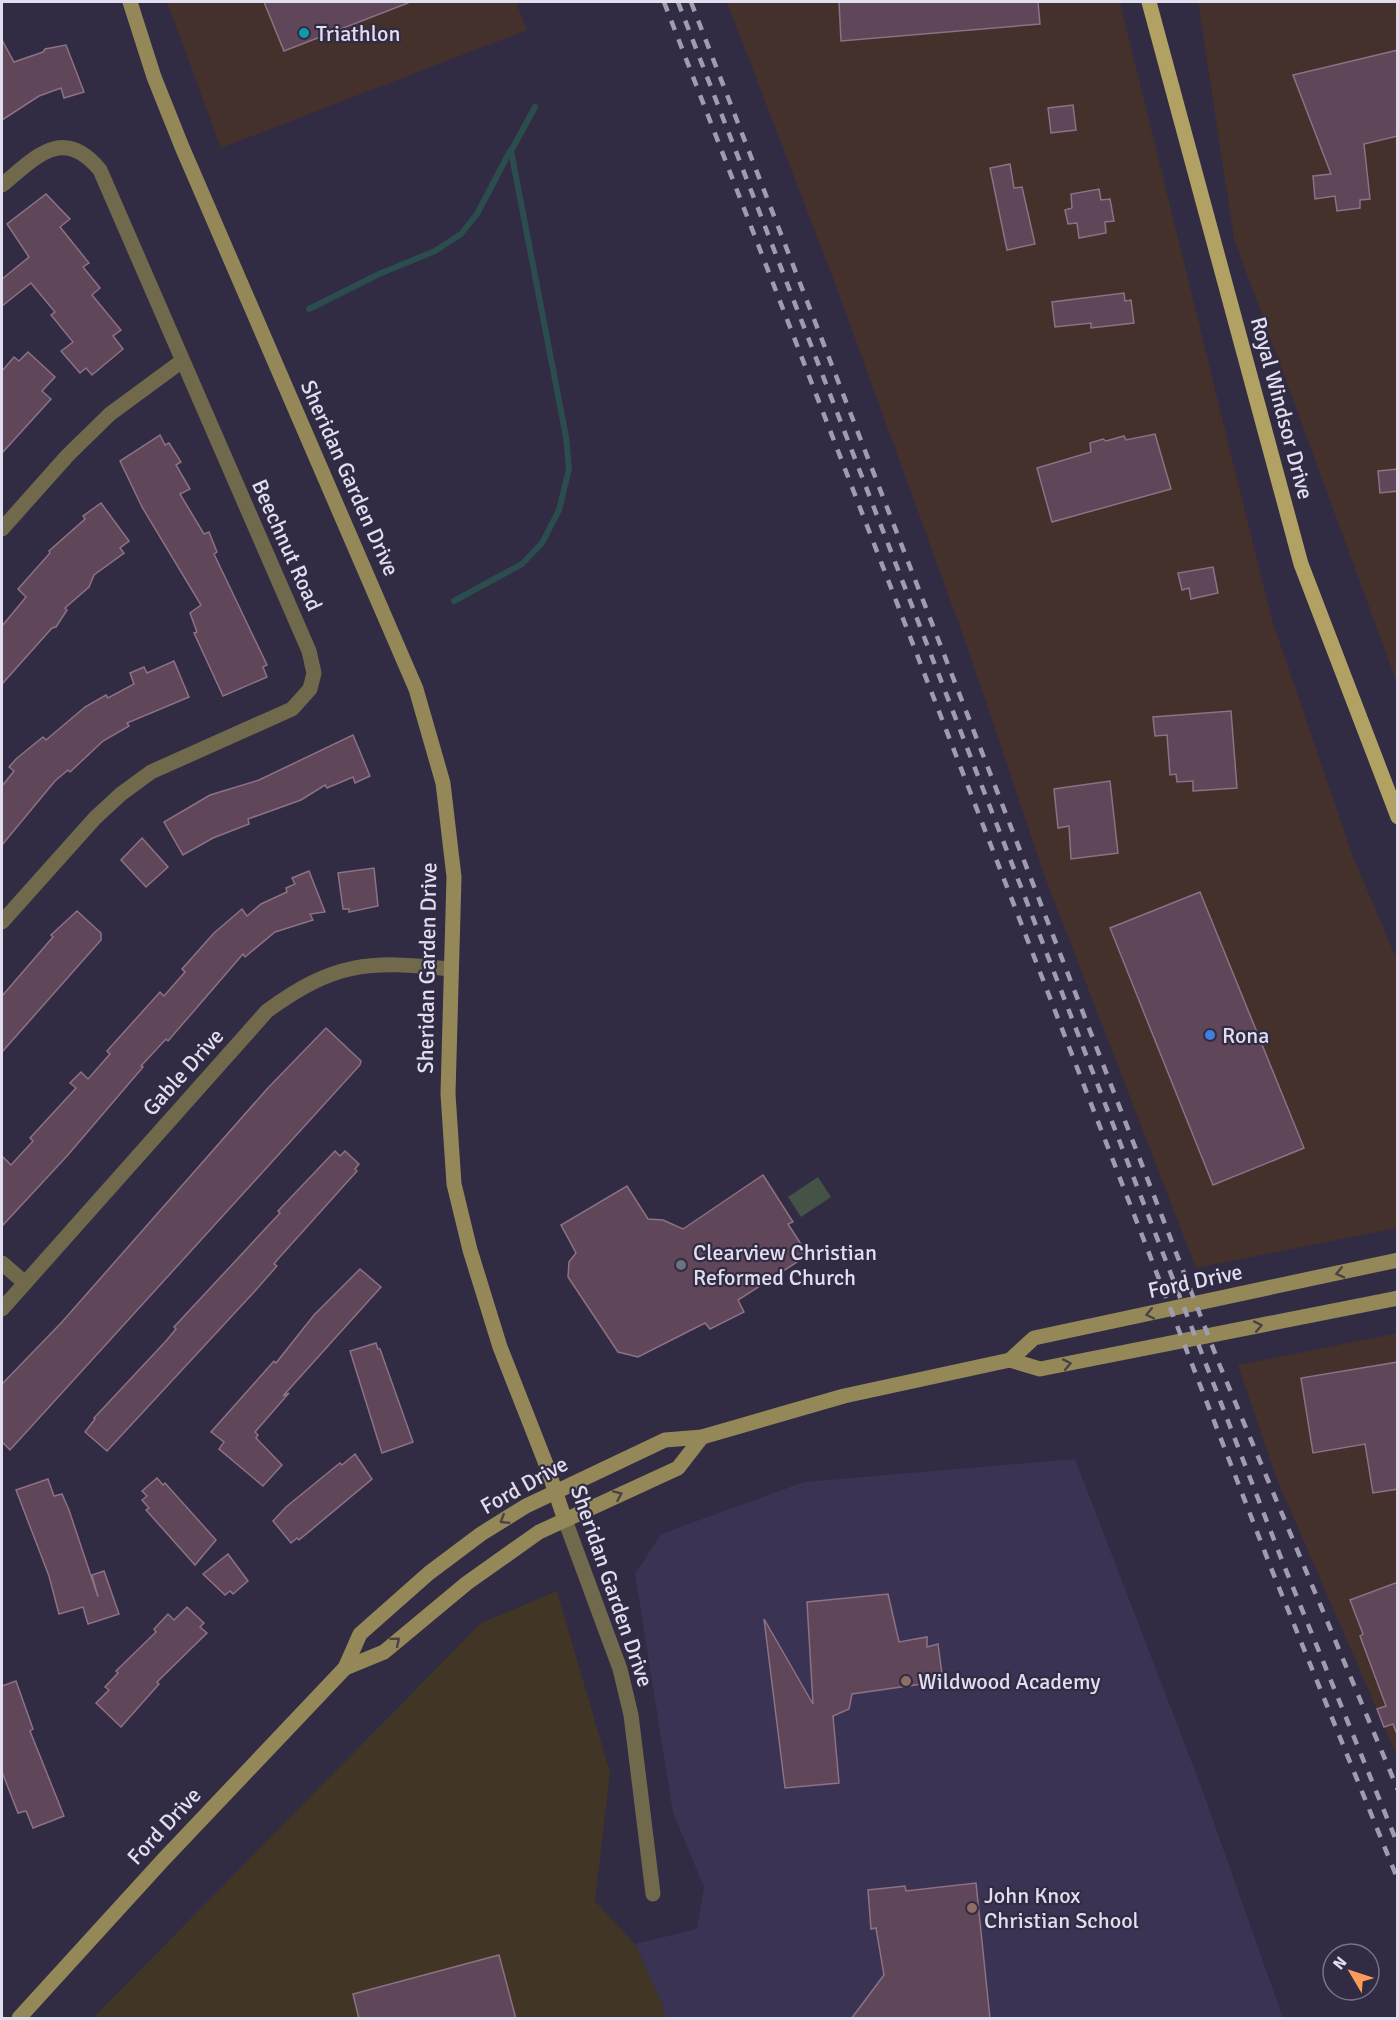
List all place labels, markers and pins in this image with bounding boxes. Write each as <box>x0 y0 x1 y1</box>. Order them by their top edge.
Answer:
place label: Triathlon <box>316 20 400 47</box>
marker: Triathlon <box>297 26 311 40</box>
place label: Rona <box>1222 1022 1270 1049</box>
marker: Rona <box>1203 1028 1217 1042</box>
place label: Clearview Christian Reformed Church <box>693 1239 877 1291</box>
marker: Clearview Christian Reformed Church <box>674 1258 688 1272</box>
place label: Wildwood Academy <box>918 1668 1101 1695</box>
marker: Wildwood Academy <box>899 1674 913 1688</box>
place label: John Knox Christian School <box>984 1882 1139 1934</box>
marker: John Knox Christian School <box>965 1901 979 1915</box>

